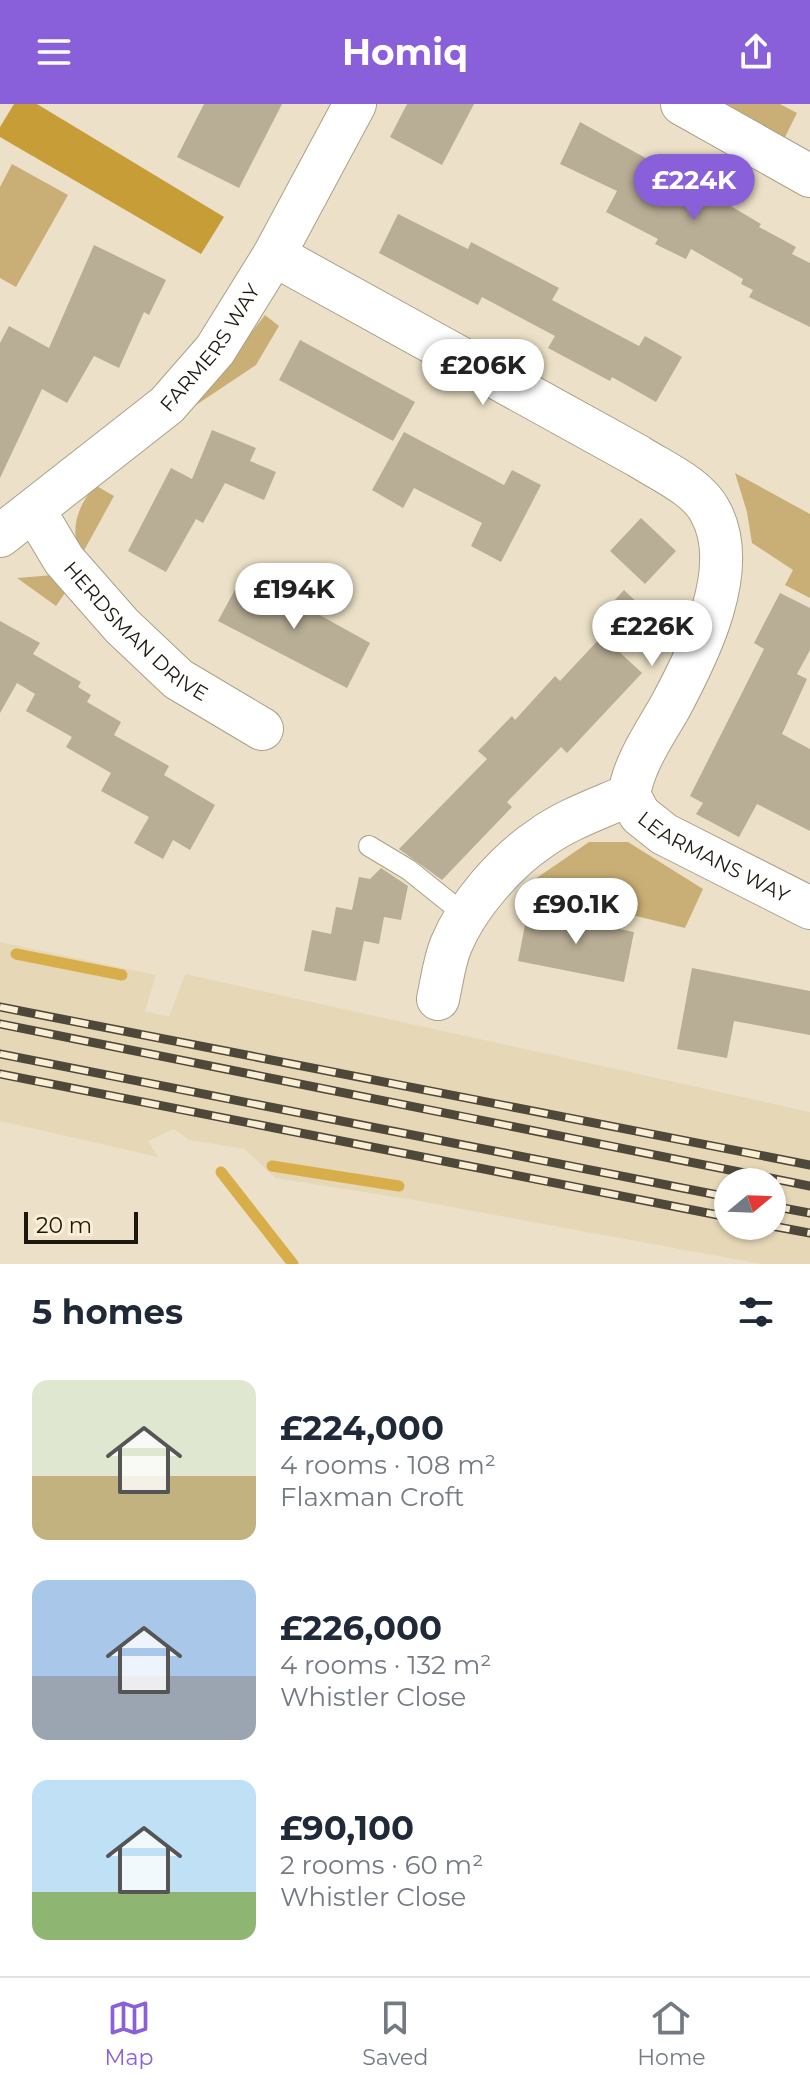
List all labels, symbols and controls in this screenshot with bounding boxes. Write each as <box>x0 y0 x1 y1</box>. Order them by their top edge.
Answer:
icon: menu <box>32 30 76 74</box>
text: Homiq <box>342 30 468 74</box>
icon: share <box>734 30 778 74</box>
pin: £224K <box>638 154 750 222</box>
text: £224K <box>652 164 736 196</box>
street label: FARMERS WAY <box>155 280 265 416</box>
pin: £206K <box>427 339 539 407</box>
text: £206K <box>440 349 526 381</box>
street label: HERDSMAN DRIVE <box>59 556 212 706</box>
pin: £194K <box>238 563 350 631</box>
text: £194K <box>253 573 335 605</box>
pin: £226K <box>596 600 708 668</box>
text: £226K <box>610 610 694 642</box>
street label: LEARMANS WAY <box>633 806 794 908</box>
pin: £90.1K <box>511 878 641 946</box>
text: £90.1K <box>533 888 619 920</box>
north arrow <box>714 1168 786 1240</box>
map controls <box>714 1168 786 1240</box>
scale bar <box>24 1208 138 1244</box>
text: 20 m <box>36 1212 92 1239</box>
icon: filters <box>734 1290 778 1334</box>
text: 5 homes <box>32 1291 183 1333</box>
text: £224,000 <box>280 1407 444 1449</box>
icon: home <box>96 1412 192 1508</box>
text: 4 rooms · 108 m² <box>280 1449 496 1481</box>
text: Flaxman Croft <box>280 1481 464 1513</box>
text: £226,000 <box>280 1607 442 1649</box>
icon: home <box>96 1612 192 1708</box>
text: 4 rooms · 132 m² <box>280 1649 491 1681</box>
text: Whistler Close <box>280 1681 466 1713</box>
text: £90,100 <box>280 1807 414 1849</box>
icon: home <box>96 1812 192 1908</box>
text: 2 rooms · 60 m² <box>280 1849 483 1881</box>
text: Whistler Close <box>280 1881 466 1913</box>
tab: Map <box>104 1996 153 2071</box>
tab: Saved <box>362 1996 428 2071</box>
tab: Home <box>637 1996 706 2071</box>

